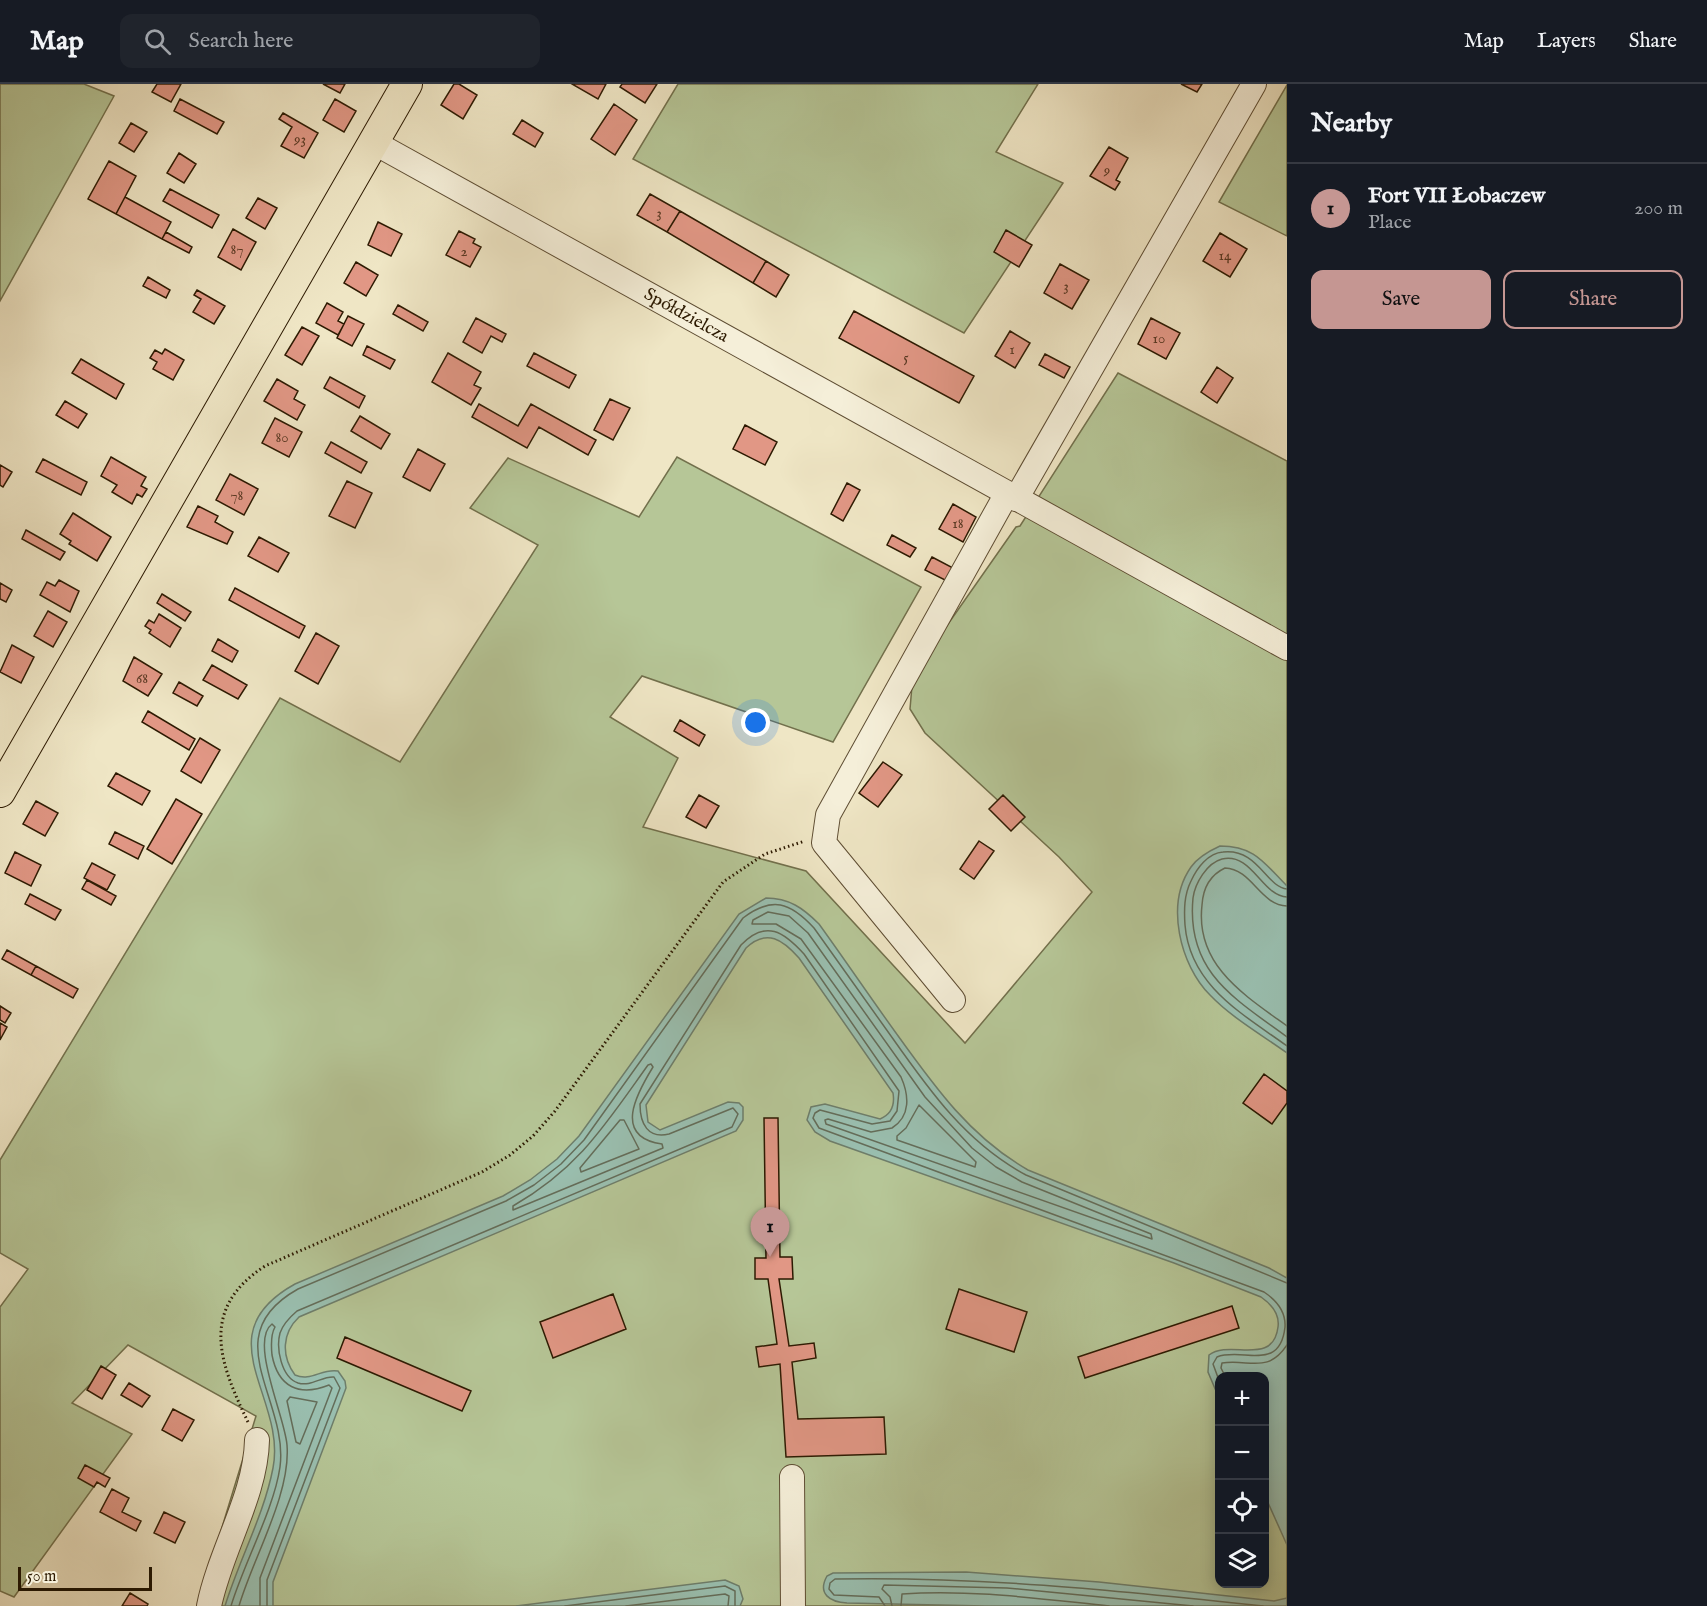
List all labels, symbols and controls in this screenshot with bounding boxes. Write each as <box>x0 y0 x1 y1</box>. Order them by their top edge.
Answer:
search box <box>120 14 540 68</box>
text: Map <box>30 24 84 59</box>
icon: search <box>141 25 174 58</box>
text: Search here <box>189 27 293 55</box>
text: Map <box>1464 28 1504 55</box>
text: Layers <box>1537 28 1596 55</box>
text: Share <box>1629 28 1677 55</box>
text: Nearby <box>1311 107 1392 140</box>
house number: 93 <box>293 130 306 149</box>
house number: 9 <box>1103 161 1110 180</box>
text: Fort VII Łobaczew <box>1368 182 1545 210</box>
text: 1 <box>1327 196 1334 221</box>
text: 200 m <box>1634 196 1683 221</box>
house number: 3 <box>656 204 662 223</box>
text: Place <box>1368 210 1411 235</box>
house number: 87 <box>231 240 243 259</box>
house number: 2 <box>460 242 468 261</box>
house number: 14 <box>1219 246 1232 265</box>
button: Save <box>1311 270 1491 329</box>
button: Share <box>1503 270 1683 329</box>
house number: 3 <box>1063 277 1069 296</box>
street label: Spółdzielcza <box>640 283 733 348</box>
house number: 10 <box>1153 329 1165 348</box>
house number: 1 <box>1009 340 1015 359</box>
house number: 5 <box>903 348 909 367</box>
house number: 80 <box>275 428 289 447</box>
house number: 78 <box>231 486 244 505</box>
house number: 18 <box>952 514 964 533</box>
house number: 68 <box>136 669 148 688</box>
your location <box>741 708 770 737</box>
pin: 1 <box>750 1208 790 1257</box>
map controls <box>1215 1372 1269 1588</box>
button: + <box>1215 1372 1269 1426</box>
button: − <box>1215 1426 1269 1480</box>
button: locate <box>1215 1480 1269 1534</box>
button: layers <box>1215 1534 1269 1588</box>
scale bar <box>18 1564 152 1592</box>
text: 50 m <box>27 1567 56 1587</box>

